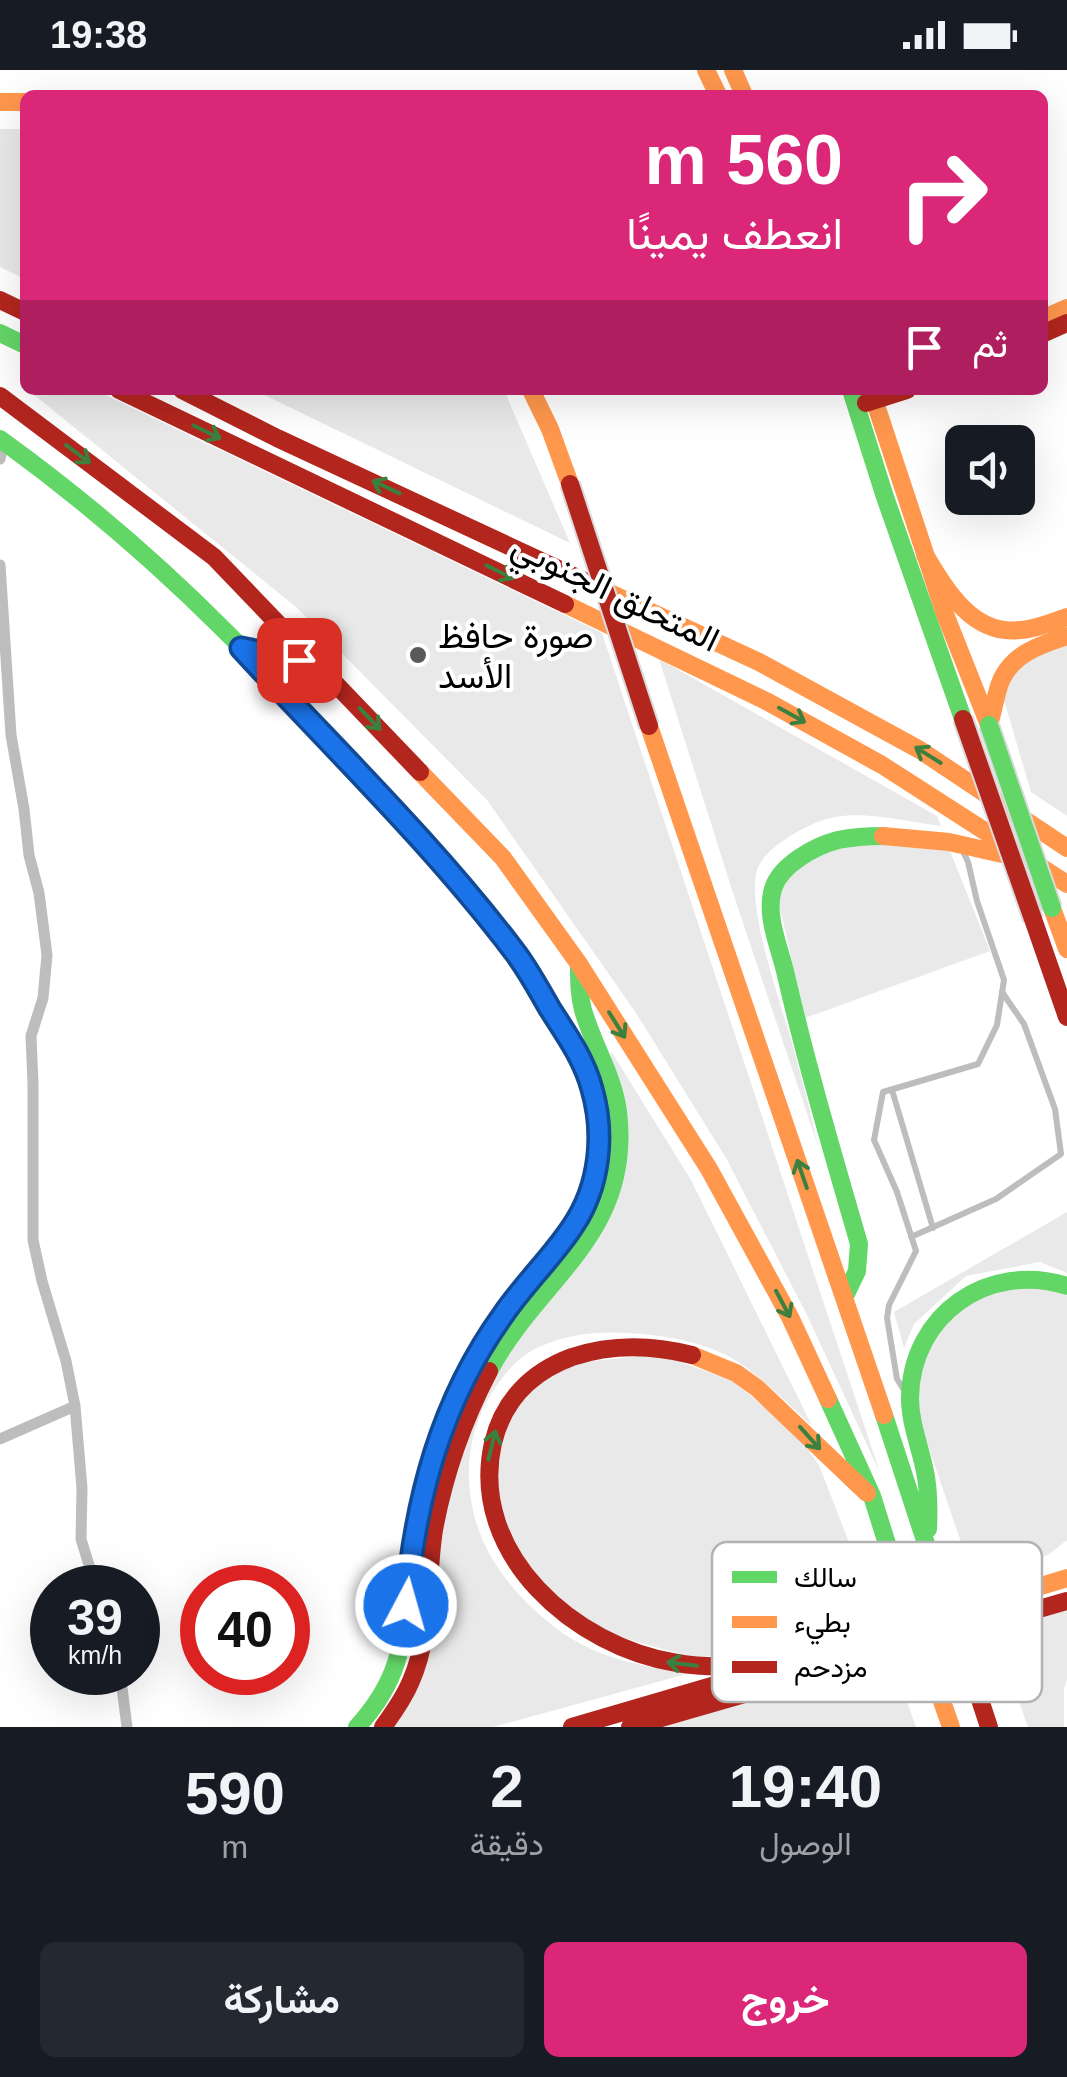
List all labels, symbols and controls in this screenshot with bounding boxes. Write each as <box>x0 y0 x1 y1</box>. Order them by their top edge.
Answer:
text: 19:38 <box>50 14 147 56</box>
text: 560 m <box>645 121 843 199</box>
icon: right <box>878 130 1008 260</box>
text: انعطف يمينًا <box>626 208 843 259</box>
icon: arrive <box>897 320 952 375</box>
text: ثم <box>972 323 1008 365</box>
one-way arrow <box>192 423 221 442</box>
map controls <box>945 425 1035 515</box>
button: sound <box>945 425 1035 515</box>
one-way arrow <box>64 444 91 465</box>
one-way arrow <box>371 477 401 496</box>
street label: المتحلق الجنوبي <box>502 525 726 668</box>
one-way arrow <box>484 563 514 582</box>
place label: صورة حافظ الأسد <box>438 616 593 695</box>
pin <box>257 618 342 703</box>
icon: arrive <box>272 633 327 688</box>
marker: صورة حافظ الأسد <box>407 644 429 666</box>
one-way arrow <box>777 705 807 725</box>
one-way arrow <box>358 706 382 730</box>
one-way arrow <box>914 745 942 766</box>
one-way arrow <box>607 1010 627 1039</box>
one-way arrow <box>792 1159 810 1190</box>
one-way arrow <box>774 1289 793 1319</box>
one-way arrow <box>799 1425 822 1450</box>
one-way arrow <box>484 1430 502 1462</box>
legend <box>712 1542 1042 1702</box>
position arrow <box>354 1553 458 1657</box>
text: سالك <box>794 1562 857 1593</box>
speed limit sign: 40 <box>180 1565 310 1695</box>
text: 39 <box>67 1590 123 1646</box>
text: بطيء <box>794 1607 851 1645</box>
text: km/h <box>68 1641 122 1669</box>
text: مزدحم <box>794 1652 867 1686</box>
one-way arrow <box>667 1654 699 1673</box>
text: 2 <box>490 1753 524 1820</box>
text: 19:40 <box>729 1753 882 1820</box>
text: 590 <box>185 1760 285 1827</box>
text: دقيقة <box>470 1826 544 1862</box>
text: الوصول <box>759 1826 852 1862</box>
text: m <box>222 1829 248 1865</box>
button: مشاركة <box>40 1942 524 2057</box>
button: خروج <box>544 1942 1027 2057</box>

